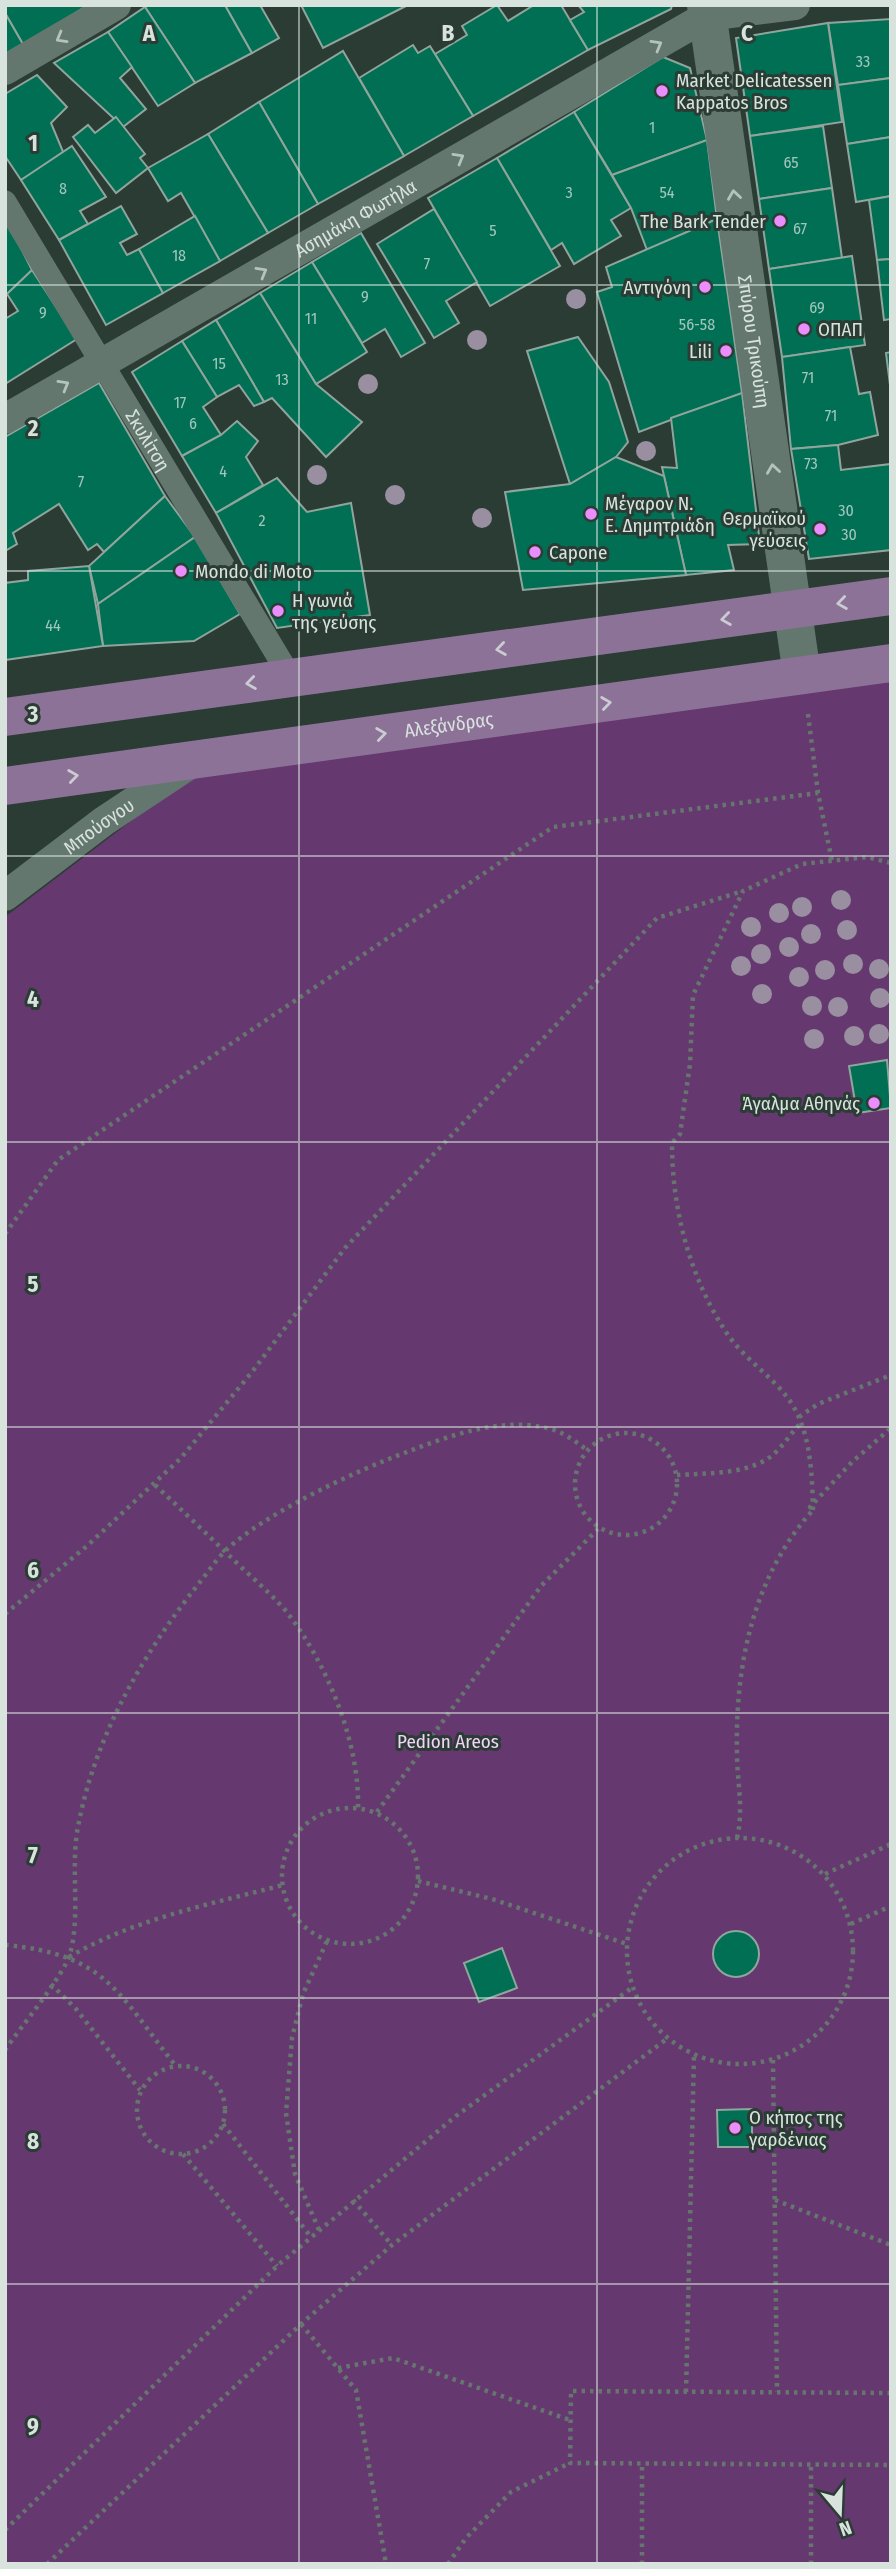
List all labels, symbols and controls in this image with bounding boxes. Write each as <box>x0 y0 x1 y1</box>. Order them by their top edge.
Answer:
text: A <box>142 19 156 47</box>
text: B <box>442 19 455 47</box>
text: C <box>741 19 753 47</box>
one-way arrow <box>55 29 68 42</box>
one-way arrow <box>649 40 662 53</box>
house number: 33 <box>856 52 870 71</box>
place label: Market Delicatessen Kappatos Bros <box>676 69 832 114</box>
marker: Market Delicatessen Kappatos Bros <box>654 83 670 99</box>
house number: 1 <box>649 118 655 137</box>
text: 1 <box>28 129 38 157</box>
house number: 65 <box>783 153 799 172</box>
one-way arrow <box>452 154 465 167</box>
street label: Ασημάκη Φωτήλα <box>290 174 421 262</box>
house number: 8 <box>59 179 67 198</box>
house number: 3 <box>565 183 573 202</box>
house number: 54 <box>659 183 675 202</box>
one-way arrow <box>726 190 741 201</box>
place label: The Bark Tender <box>640 210 766 233</box>
marker: The Bark Tender <box>772 213 788 229</box>
house number: 67 <box>793 219 808 238</box>
house number: 5 <box>489 221 497 240</box>
house number: 18 <box>172 246 186 265</box>
house number: 7 <box>424 254 431 273</box>
one-way arrow <box>254 267 267 280</box>
street label: Σπύρου Τρικούπη <box>733 274 775 410</box>
place label: Αντιγόνη <box>624 276 691 299</box>
marker: Αντιγόνη <box>697 279 713 295</box>
house number: 9 <box>361 287 369 306</box>
house number: 69 <box>809 298 825 317</box>
house number: 9 <box>39 303 47 322</box>
house number: 11 <box>305 309 317 328</box>
house number: 56-58 <box>679 315 715 334</box>
place label: ΟΠΑΠ <box>818 318 863 341</box>
marker: ΟΠΑΠ <box>796 321 812 337</box>
place label: Lili <box>689 340 712 363</box>
marker: Lili <box>718 343 734 359</box>
house number: 15 <box>212 354 226 373</box>
house number: 71 <box>802 368 814 387</box>
house number: 13 <box>275 370 289 389</box>
one-way arrow <box>57 380 70 393</box>
house number: 17 <box>174 393 187 412</box>
street label: Σκυλίτση <box>121 406 175 475</box>
house number: 71 <box>825 406 837 425</box>
text: 2 <box>27 414 39 442</box>
house number: 6 <box>189 414 197 433</box>
house number: 73 <box>804 454 818 473</box>
house number: 4 <box>219 462 227 481</box>
one-way arrow <box>766 463 781 475</box>
house number: 7 <box>78 472 85 491</box>
place label: Μέγαρον Ν. Ε. Δημητριάδη <box>605 492 715 537</box>
house number: 30 <box>838 501 854 520</box>
marker: Μέγαρον Ν. Ε. Δημητριάδη <box>583 506 599 522</box>
place label: Θερμαϊκού γεύσεις <box>723 507 806 552</box>
house number: 2 <box>258 511 266 530</box>
marker: Θερμαϊκού γεύσεις <box>812 521 828 537</box>
house number: 30 <box>841 525 857 544</box>
place label: Capone <box>549 541 607 564</box>
marker: Capone <box>527 544 543 560</box>
place label: Mondo di Moto <box>195 560 312 583</box>
marker: Mondo di Moto <box>173 563 189 579</box>
place label: Η γωνιά της γεύσης <box>291 589 376 634</box>
one-way arrow <box>837 595 848 610</box>
marker: Η γωνιά της γεύσης <box>270 603 286 619</box>
one-way arrow <box>721 611 732 626</box>
house number: 44 <box>45 616 61 635</box>
one-way arrow <box>495 642 507 657</box>
one-way arrow <box>245 676 257 691</box>
one-way arrow <box>600 695 612 710</box>
text: 3 <box>27 700 39 728</box>
street label: Αλεξάνδρας <box>403 707 495 742</box>
one-way arrow <box>375 726 386 741</box>
one-way arrow <box>67 769 79 784</box>
street label: Μπούσγου <box>59 793 139 859</box>
text: 4 <box>27 985 39 1013</box>
place label: Άγαλμα Αθηνάς <box>742 1092 860 1115</box>
marker: Άγαλμα Αθηνάς <box>866 1095 882 1111</box>
text: 5 <box>27 1270 39 1298</box>
text: 6 <box>27 1556 39 1584</box>
park label: Pedion Areos <box>397 1730 499 1753</box>
text: 7 <box>28 1841 38 1869</box>
place label: Ο κήπος της γαρδένιας <box>748 2106 843 2151</box>
marker: Ο κήπος της γαρδένιας <box>727 2120 743 2136</box>
text: 8 <box>27 2127 39 2155</box>
text: 9 <box>27 2412 39 2440</box>
north arrow <box>805 2478 875 2548</box>
text: N <box>836 2516 855 2541</box>

